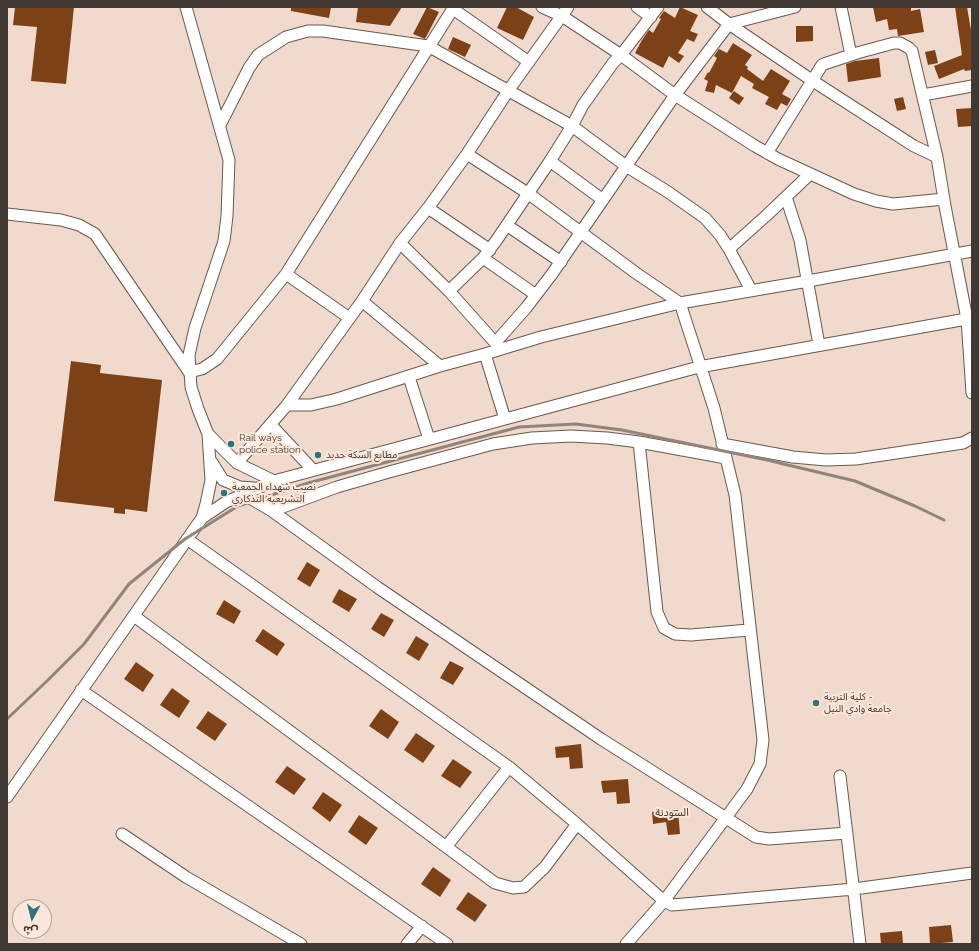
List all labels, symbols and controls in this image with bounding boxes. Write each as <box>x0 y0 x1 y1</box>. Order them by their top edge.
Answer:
place label: Rail ways police station <box>239 432 301 456</box>
marker: Rail ways police station <box>226 439 236 449</box>
place label: مطابع السكة حديد <box>326 449 397 461</box>
marker: مطابع السكة حديد <box>313 450 323 460</box>
place label: نصب شهداء الجمعية التشريعية التذكاري <box>232 481 316 504</box>
marker: نصب شهداء الجمعية التشريعية التذكاري <box>219 488 229 498</box>
place label: كلية التربية - جامعة وادي النيل <box>824 691 892 714</box>
marker: كلية التربية - جامعة وادي النيل <box>811 698 821 708</box>
district label: السودنة <box>655 806 689 820</box>
north arrow <box>12 899 52 939</box>
text: ش <box>22 923 39 938</box>

